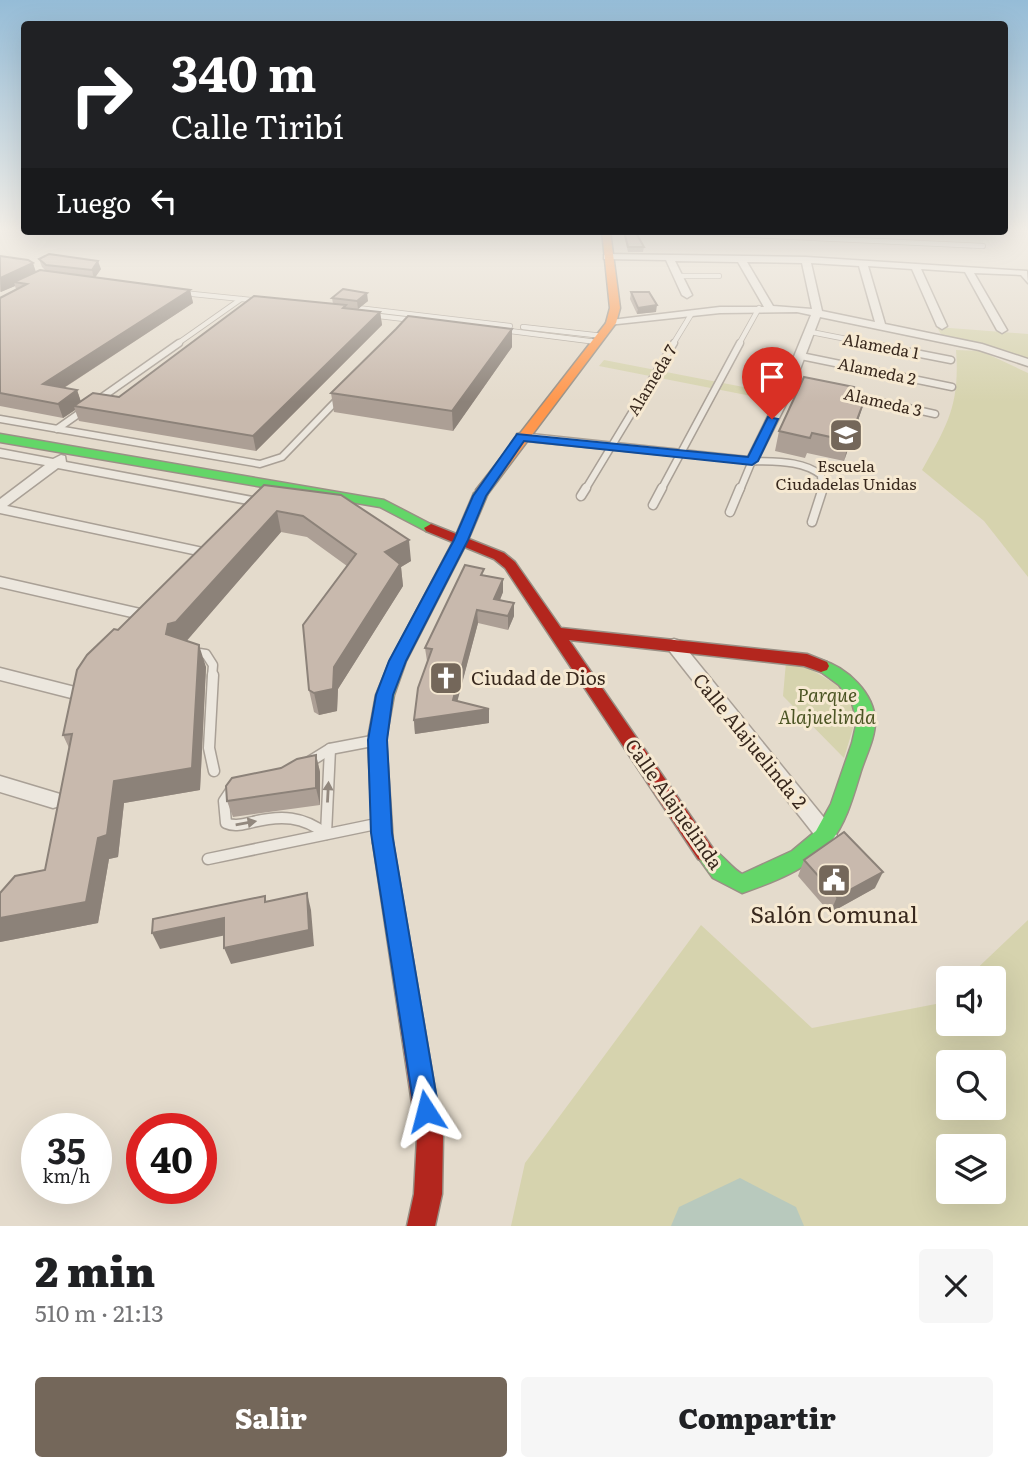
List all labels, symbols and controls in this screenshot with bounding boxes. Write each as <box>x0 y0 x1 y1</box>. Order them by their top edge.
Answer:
text: 340 m <box>171 34 317 107</box>
icon: right <box>56 49 147 140</box>
text: Calle Tiribí <box>171 101 344 149</box>
text: Luego <box>56 182 131 221</box>
icon: left <box>145 182 183 220</box>
street label: Alameda 1 <box>841 326 922 364</box>
street label: Alameda 7 <box>621 339 682 420</box>
pin <box>742 347 802 419</box>
street label: Alameda 2 <box>836 350 918 390</box>
icon: arrive <box>753 358 791 396</box>
street label: Alameda 3 <box>842 380 925 422</box>
school or university icon: Escuela Ciudadelas Unidas <box>827 416 865 454</box>
place label: Escuela Ciudadelas Unidas <box>776 453 916 495</box>
church icon: Ciudad de Dios <box>427 659 465 697</box>
place label: Ciudad de Dios <box>471 663 606 691</box>
street label: Calle Alajuelinda 2 <box>687 666 814 814</box>
park label: Parque Alajuelinda <box>778 680 876 730</box>
street label: Calle Alajuelinda <box>619 732 731 875</box>
one-way arrow <box>323 780 334 802</box>
one-way arrow <box>235 818 257 829</box>
public building icon: Salón Comunal <box>815 861 853 899</box>
place label: Salón Comunal <box>750 896 918 930</box>
map controls <box>936 966 1006 1204</box>
button: sound <box>936 966 1006 1036</box>
button: search <box>936 1050 1006 1120</box>
position arrow <box>389 1074 463 1148</box>
speed limit sign: 40 <box>126 1113 217 1204</box>
text: 35 <box>47 1123 86 1175</box>
button: layers <box>936 1134 1006 1204</box>
text: km/h <box>43 1162 90 1189</box>
text: 2 min <box>35 1238 155 1300</box>
button: close <box>919 1249 993 1323</box>
text: 510 m · 21:13 <box>35 1295 164 1329</box>
button: Salir <box>35 1377 507 1457</box>
button: Compartir <box>521 1377 993 1457</box>

